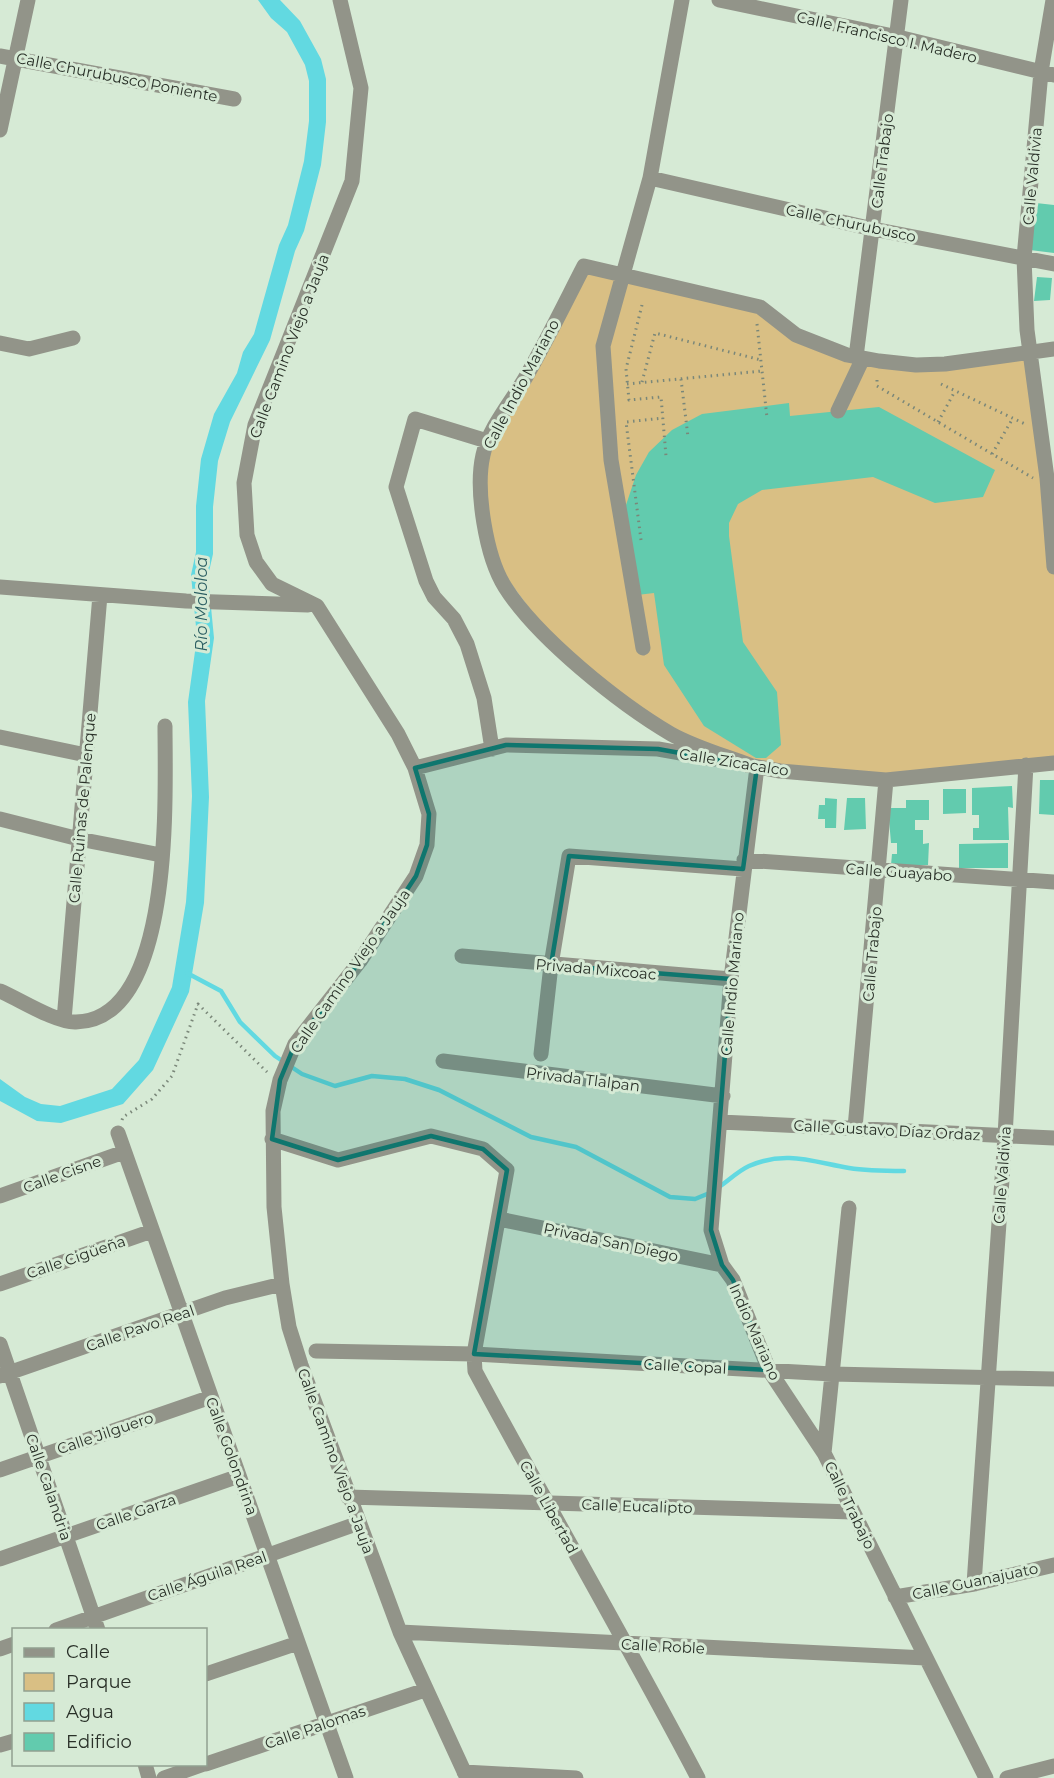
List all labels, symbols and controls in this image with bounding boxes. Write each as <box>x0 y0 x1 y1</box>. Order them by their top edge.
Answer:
street label: Calle Francisco I. Madero <box>795 7 979 67</box>
street label: Calle Churubusco Poniente <box>15 48 219 106</box>
street label: Calle Trabajo <box>867 112 897 210</box>
street label: Calle Valdivia <box>1018 126 1046 226</box>
street label: Calle Churubusco <box>784 200 918 246</box>
street label: Calle Camino Viejo a Jauja <box>245 251 333 441</box>
street label: Calle Indio Mariano <box>479 316 563 452</box>
water label: Río Mololoa <box>192 556 211 651</box>
street label: Calle Ruinas de Palenque <box>64 712 100 904</box>
street label: Calle Zicacalco <box>678 744 790 780</box>
street label: Calle Guayabo <box>845 859 953 885</box>
street label: Calle Camino Viejo a Jauja <box>286 885 414 1057</box>
street label: Calle Trabajo <box>858 906 886 1002</box>
street label: Calle Indio Mariano <box>716 911 748 1057</box>
street label: Privada Mixcoac <box>535 954 657 984</box>
street label: Privada Tlalpan <box>525 1063 641 1095</box>
street label: Calle Gustavo Díaz Ordaz <box>793 1116 981 1144</box>
street label: Calle Valdivia <box>989 1125 1015 1225</box>
street label: Calle Cisne <box>20 1151 104 1197</box>
street label: Privada San Diego <box>542 1218 680 1266</box>
street label: Calle Cigüeña <box>24 1231 128 1283</box>
street label: Indio Mariano <box>725 1281 785 1383</box>
street label: Calle Pavo Real <box>83 1301 197 1355</box>
street label: Calle Copal <box>643 1354 727 1378</box>
street label: Calle Camino Viejo a Jauja <box>294 1366 378 1556</box>
street label: Calle Golondrina <box>202 1394 262 1518</box>
street label: Calle Jilguero <box>54 1408 156 1458</box>
street label: Calle Calandria <box>22 1431 76 1543</box>
street label: Calle Libertad <box>516 1457 582 1557</box>
street label: Calle Trabajo <box>821 1458 879 1552</box>
street label: Calle Garza <box>93 1489 179 1535</box>
street label: Calle Eucalipto <box>581 1495 693 1517</box>
street label: Calle Águila Real <box>145 1547 269 1605</box>
street label: Calle Guanajuato <box>910 1558 1040 1604</box>
legend <box>12 1628 207 1766</box>
street label: Calle Roble <box>621 1634 705 1658</box>
text: Calle <box>66 1641 110 1663</box>
text: Parque <box>66 1671 132 1693</box>
text: Agua <box>66 1701 114 1723</box>
street label: Calle Palomas <box>262 1701 368 1753</box>
text: Edificio <box>66 1731 132 1753</box>

